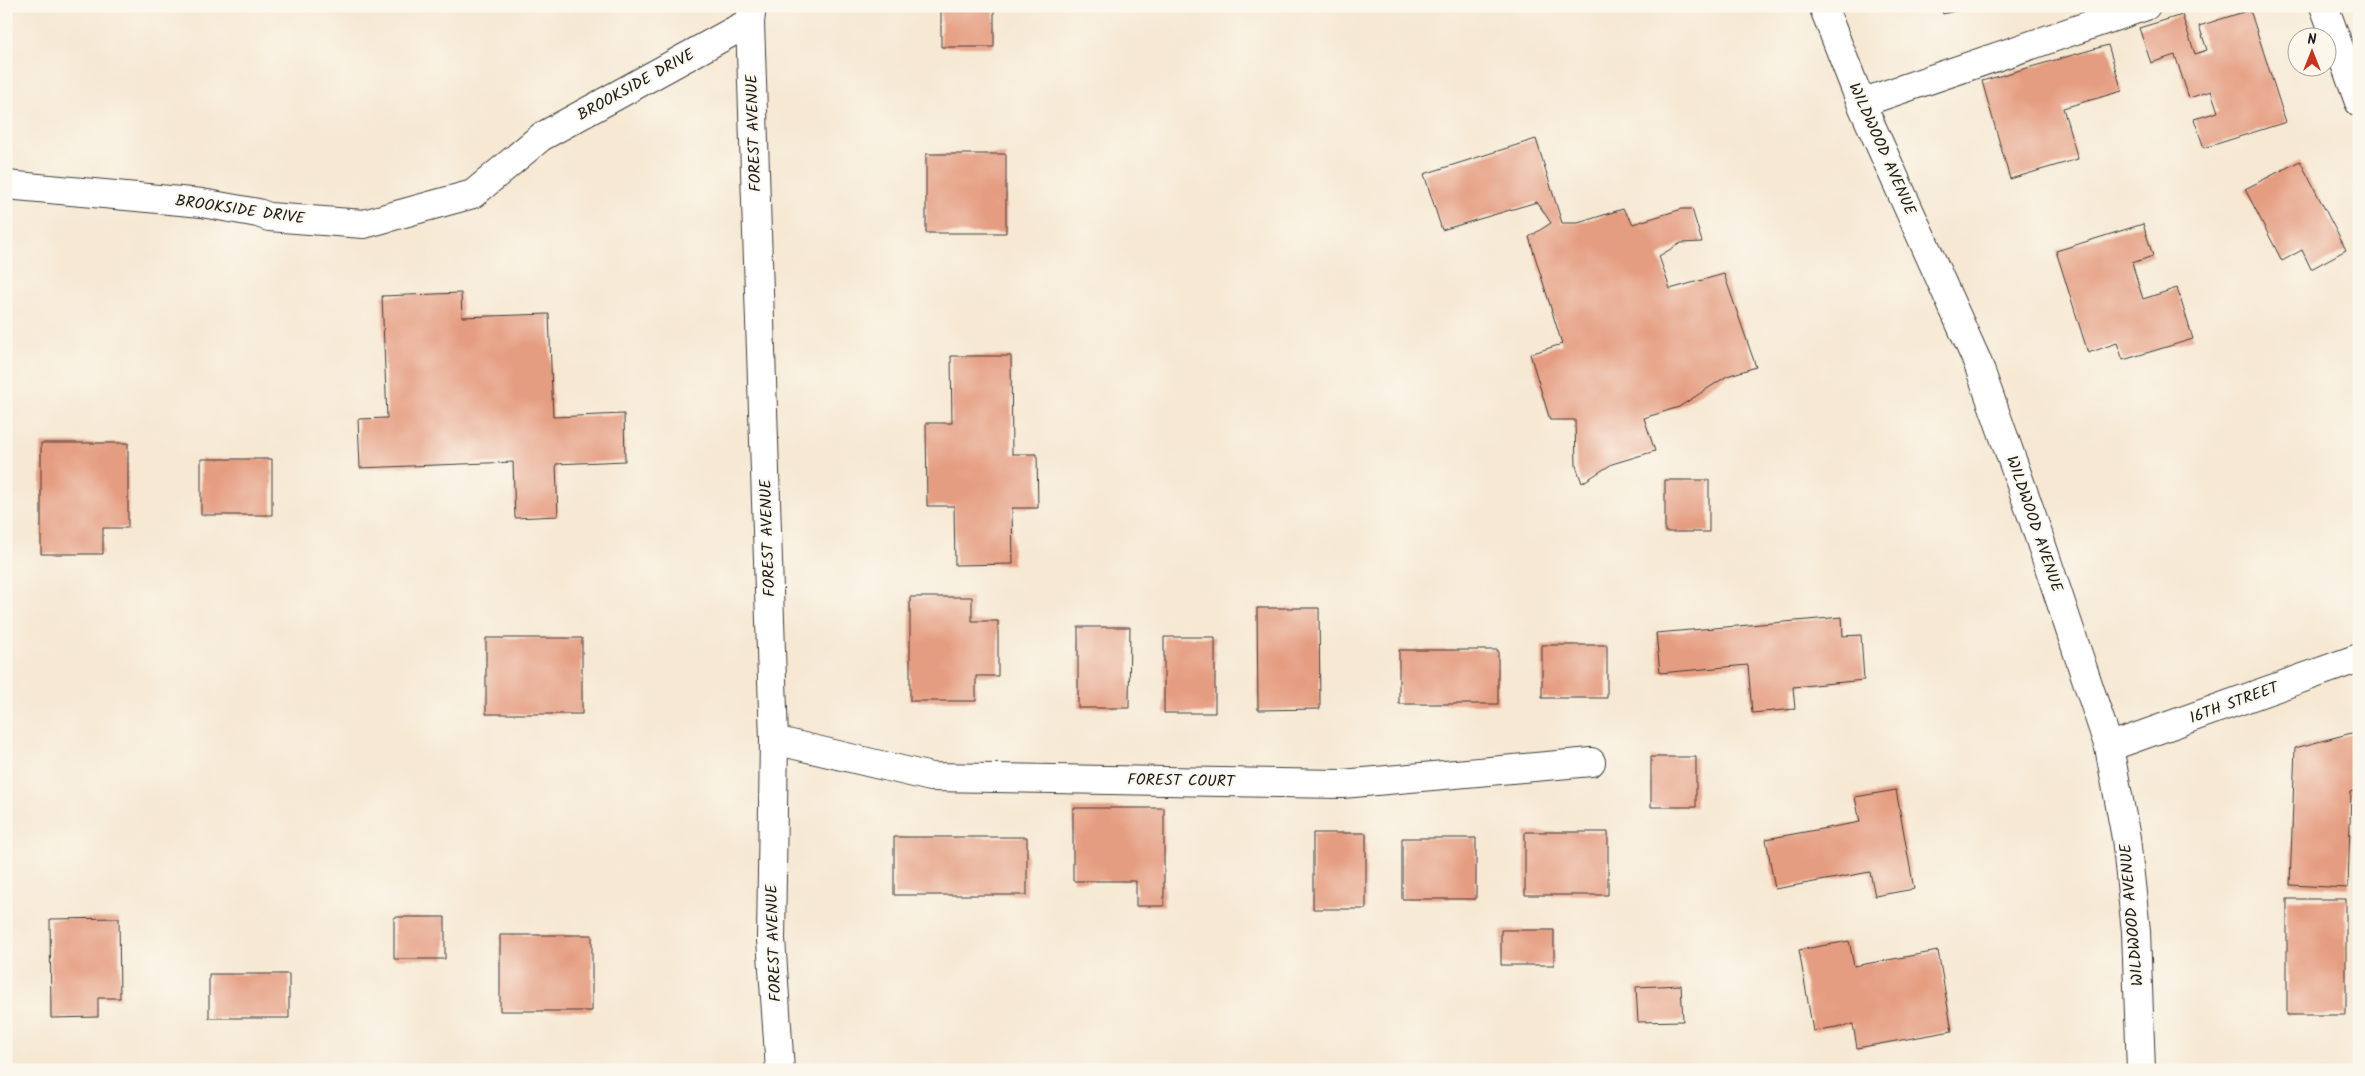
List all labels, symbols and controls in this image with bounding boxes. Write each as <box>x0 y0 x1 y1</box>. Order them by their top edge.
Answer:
north arrow <box>2288 28 2338 78</box>
text: N <box>2308 29 2317 51</box>
street label: BROOKSIDE DRIVE <box>573 42 700 128</box>
street label: FOREST AVENUE <box>739 73 769 192</box>
street label: WILDWOOD AVENUE <box>1842 79 1923 220</box>
street label: BROOKSIDE DRIVE <box>174 189 307 232</box>
street label: WILDWOOD AVENUE <box>1999 452 2069 596</box>
street label: FOREST AVENUE <box>753 478 783 597</box>
street label: 16TH STREET <box>2186 675 2283 731</box>
street label: FOREST COURT <box>1127 768 1236 794</box>
street label: WILDWOOD AVENUE <box>2113 842 2151 987</box>
street label: FOREST AVENUE <box>759 883 789 1002</box>

